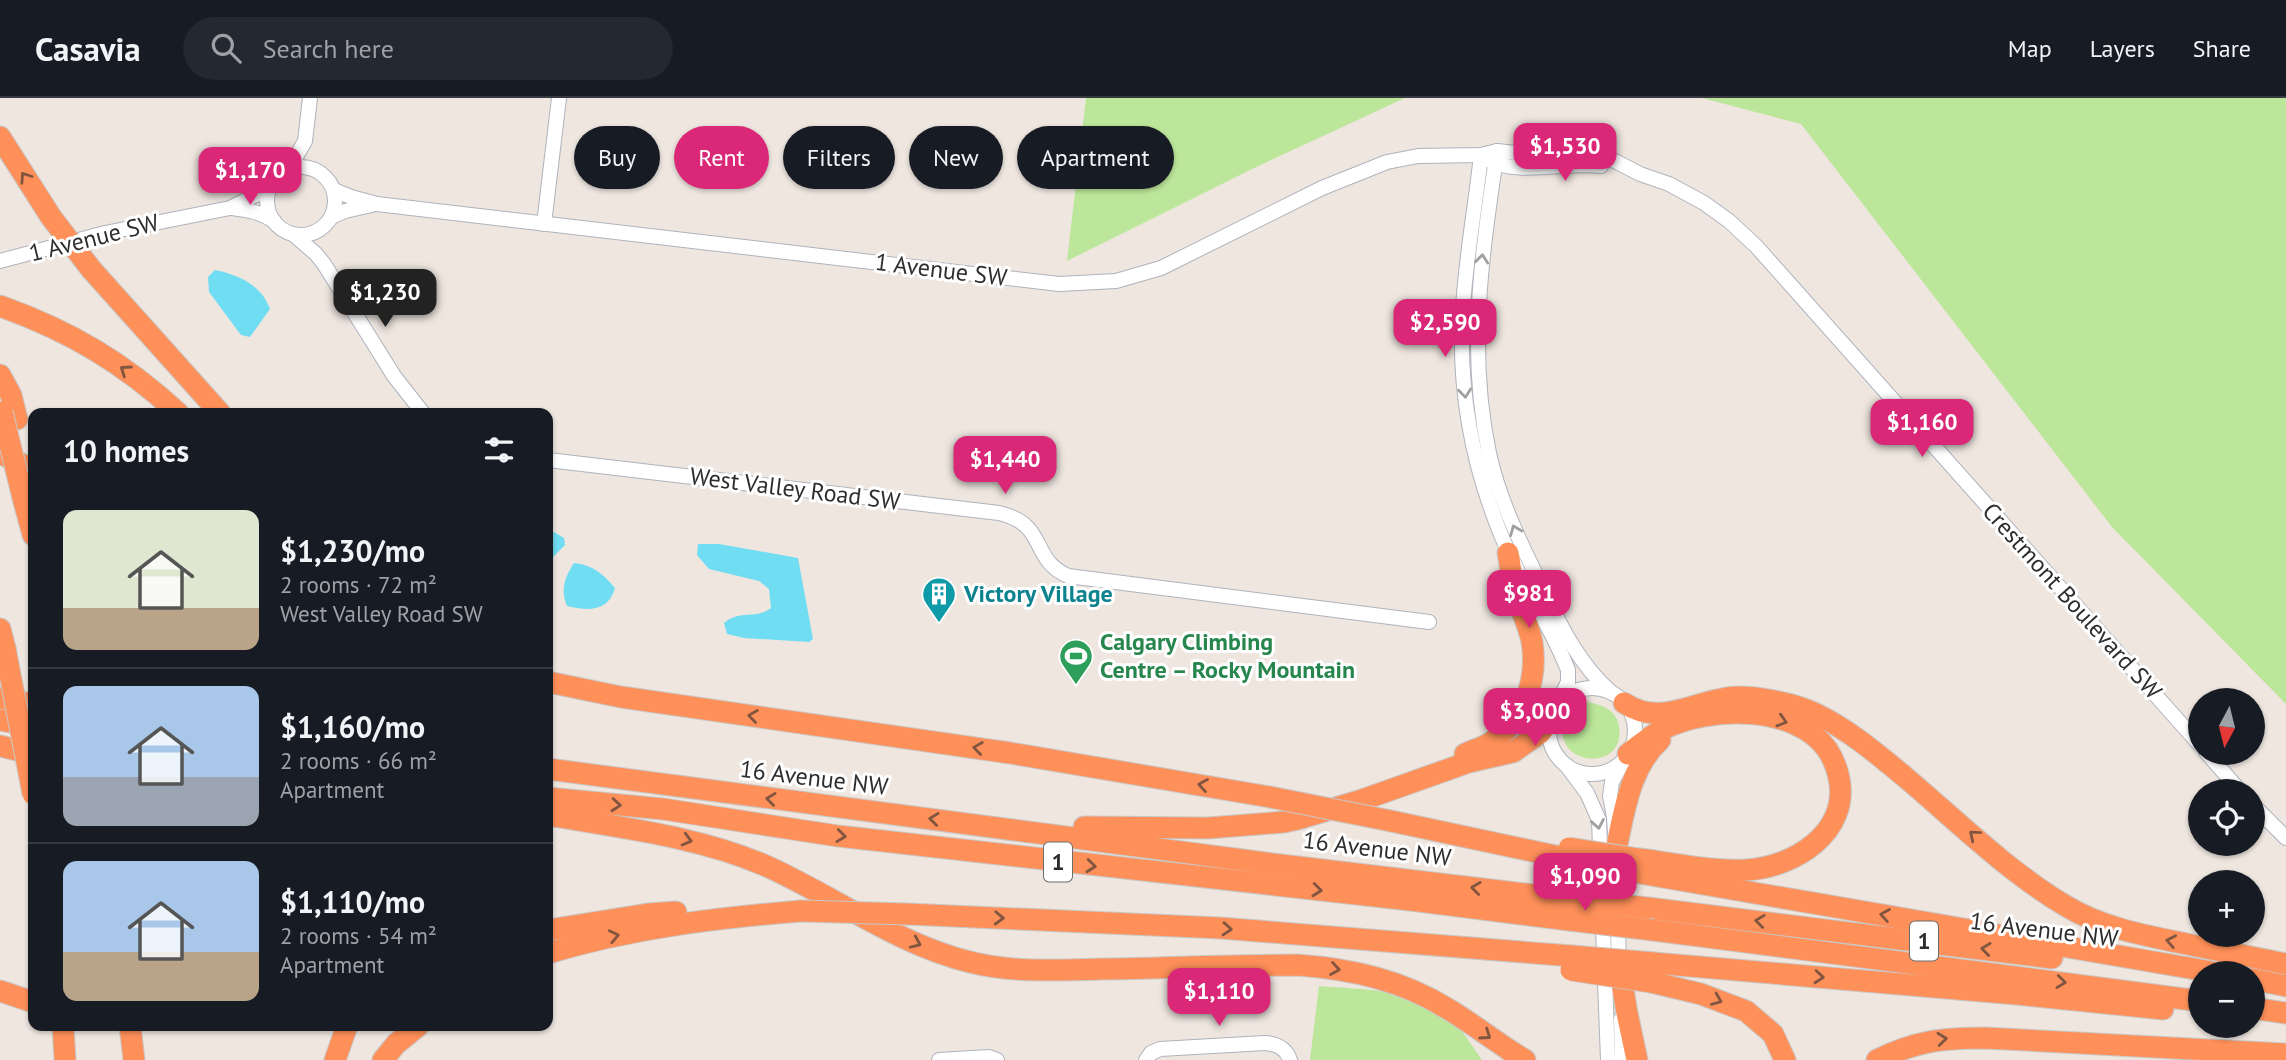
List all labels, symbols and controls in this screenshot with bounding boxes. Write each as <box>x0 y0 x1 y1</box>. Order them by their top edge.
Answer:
search box <box>183 17 673 80</box>
text: Casavia <box>35 27 141 70</box>
icon: search <box>207 29 245 67</box>
text: Search here <box>263 32 394 65</box>
text: Map <box>2008 33 2052 64</box>
text: Layers <box>2090 33 2155 64</box>
text: Share <box>2193 33 2251 64</box>
pin: $1,530 <box>1508 123 1622 183</box>
chip: Buy <box>574 126 660 189</box>
chip: Rent <box>674 126 769 189</box>
chip: Filters <box>783 126 895 189</box>
chip: New <box>909 126 1003 189</box>
chip: Apartment <box>1017 126 1174 189</box>
text: $1,530 <box>1529 131 1601 160</box>
pin: $1,170 <box>193 148 307 207</box>
text: $1,170 <box>214 155 286 184</box>
one-way arrow <box>21 172 33 185</box>
street label: 1 Avenue SW <box>26 206 162 269</box>
street label: 1 Avenue SW <box>873 246 1009 293</box>
one-way arrow <box>1475 253 1490 265</box>
pin: $1,230 <box>328 270 442 329</box>
text: $1,230 <box>349 277 421 306</box>
pin: $2,590 <box>1388 300 1502 359</box>
text: $2,590 <box>1409 307 1481 336</box>
one-way arrow <box>120 366 133 378</box>
one-way arrow <box>1458 388 1473 399</box>
pin: $1,160 <box>1865 400 1979 459</box>
text: $1,160 <box>1886 407 1958 436</box>
text: 10 homes <box>63 431 189 470</box>
icon: filters <box>480 431 518 469</box>
pin: $1,440 <box>948 436 1062 496</box>
text: $1,440 <box>969 444 1041 473</box>
street label: West Valley Road SW <box>688 460 902 517</box>
street label: Crestmont Boulevard SW <box>1976 496 2169 705</box>
one-way arrow <box>1510 525 1524 537</box>
text: $1,230/mo <box>280 531 425 570</box>
icon: home <box>119 538 203 622</box>
text: 2 rooms · 72 m² <box>280 570 437 599</box>
pin: $981 <box>1488 570 1570 630</box>
building icon: Victory Village <box>920 575 958 624</box>
place label: Victory Village <box>963 578 1113 609</box>
text: $981 <box>1503 578 1555 607</box>
text: West Valley Road SW <box>280 599 483 628</box>
place label: Calgary Climbing Centre – Rocky Mountain <box>1100 626 1355 685</box>
sports icon: Calgary Climbing Centre – Rocky Mountain <box>1057 637 1095 686</box>
pin: $3,000 <box>1478 688 1592 748</box>
north arrow <box>2188 688 2264 765</box>
map controls <box>2188 688 2265 1038</box>
text: $3,000 <box>1499 696 1571 725</box>
text: $1,160/mo <box>280 707 425 746</box>
one-way arrow <box>747 709 759 724</box>
one-way arrow <box>1776 712 1788 727</box>
icon: home <box>119 714 203 798</box>
one-way arrow <box>973 741 984 756</box>
text: 2 rooms · 66 m² <box>280 746 437 775</box>
street label: 16 Avenue NW <box>738 753 890 802</box>
text: Apartment <box>280 775 384 804</box>
one-way arrow <box>1197 778 1209 793</box>
button: locate <box>2188 779 2265 856</box>
one-way arrow <box>765 791 777 806</box>
one-way arrow <box>610 797 622 812</box>
one-way arrow <box>928 812 940 827</box>
one-way arrow <box>1589 818 1604 830</box>
street label: 16 Avenue NW <box>1301 824 1453 873</box>
one-way arrow <box>835 828 847 843</box>
one-way arrow <box>1969 831 1981 844</box>
one-way arrow <box>681 832 693 847</box>
road number: 1 <box>1044 842 1072 882</box>
pin: $1,090 <box>1528 854 1642 913</box>
one-way arrow <box>1085 858 1097 873</box>
text: $1,090 <box>1549 861 1621 890</box>
button: + <box>2188 870 2265 947</box>
one-way arrow <box>1470 880 1482 895</box>
text: $1,110/mo <box>280 882 425 921</box>
one-way arrow <box>1312 882 1323 897</box>
icon: home <box>119 889 203 973</box>
street label: 16 Avenue NW <box>1968 905 2120 954</box>
one-way arrow <box>1880 908 1891 923</box>
one-way arrow <box>994 911 1005 926</box>
one-way arrow <box>1755 914 1766 929</box>
text: 2 rooms · 54 m² <box>280 921 437 950</box>
one-way arrow <box>1222 921 1233 936</box>
road number: 1 <box>1910 922 1938 960</box>
one-way arrow <box>608 930 620 945</box>
one-way arrow <box>2165 934 2177 949</box>
one-way arrow <box>909 935 921 949</box>
one-way arrow <box>1980 942 1992 957</box>
text: Apartment <box>280 950 384 979</box>
one-way arrow <box>1330 961 1341 976</box>
button: − <box>2188 961 2265 1038</box>
pin: $1,110 <box>1162 968 1276 1028</box>
one-way arrow <box>1814 969 1825 984</box>
one-way arrow <box>2055 975 2067 990</box>
text: $1,110 <box>1183 976 1255 1005</box>
one-way arrow <box>1710 991 1722 1005</box>
one-way arrow <box>1478 1027 1491 1039</box>
one-way arrow <box>1936 1032 1948 1047</box>

